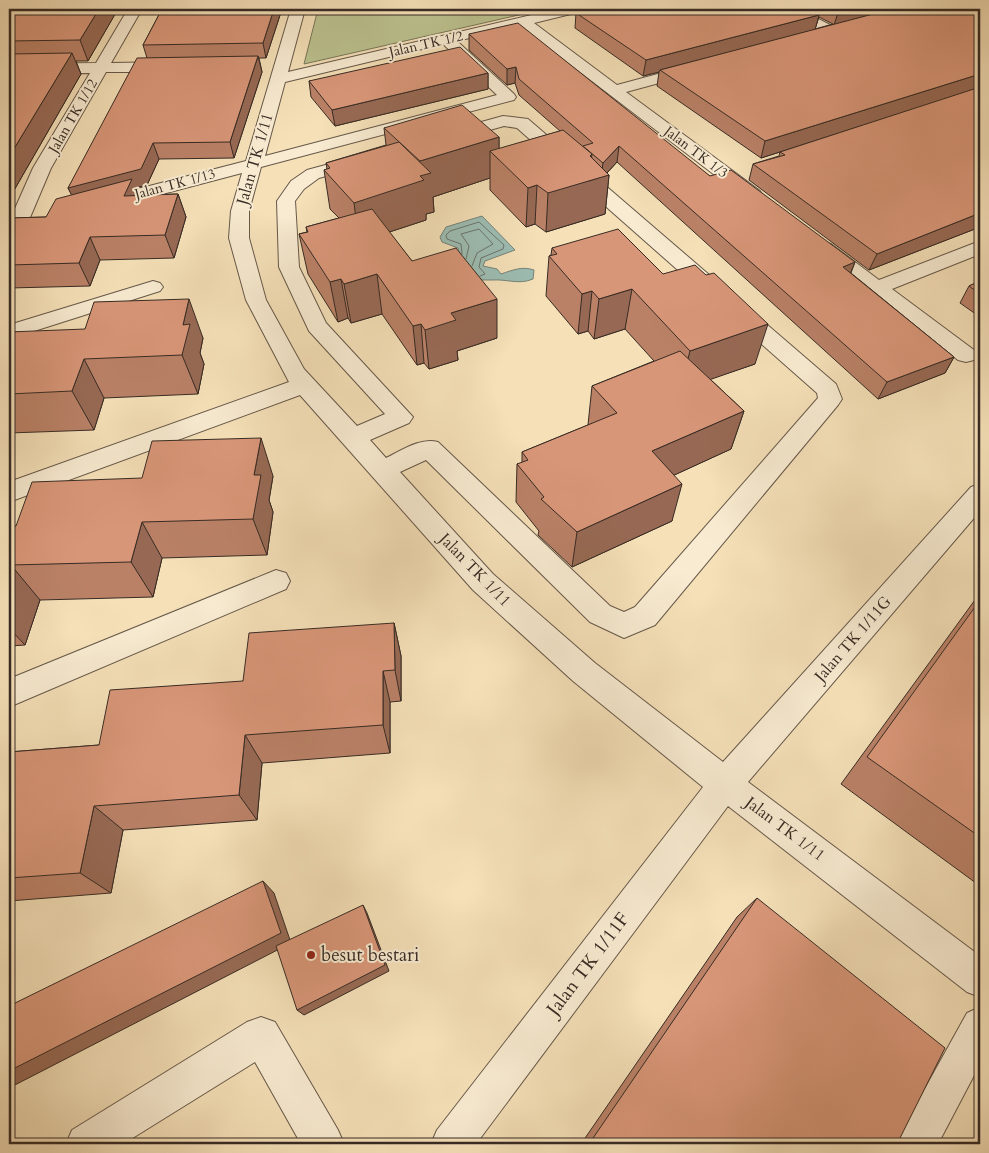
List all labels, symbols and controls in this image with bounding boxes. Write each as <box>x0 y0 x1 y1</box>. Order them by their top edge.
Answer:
street label: Jalan TK 1/2 <box>385 26 465 62</box>
street label: Jalan TK 1/12 <box>43 75 102 158</box>
street label: Jalan TK 1/11 <box>231 111 279 209</box>
street label: Jalan TK 1/3 <box>659 121 732 182</box>
street label: Jalan TK 1/13 <box>131 164 217 204</box>
street label: Jalan TK 1/11 <box>433 527 516 612</box>
street label: Jalan TK 1/11G <box>808 591 897 688</box>
street label: Jalan TK 1/11 <box>739 791 829 866</box>
street label: Jalan TK 1/11F <box>539 907 635 1023</box>
place label: besut bestari <box>321 942 419 968</box>
marker: besut bestari <box>305 949 317 961</box>

